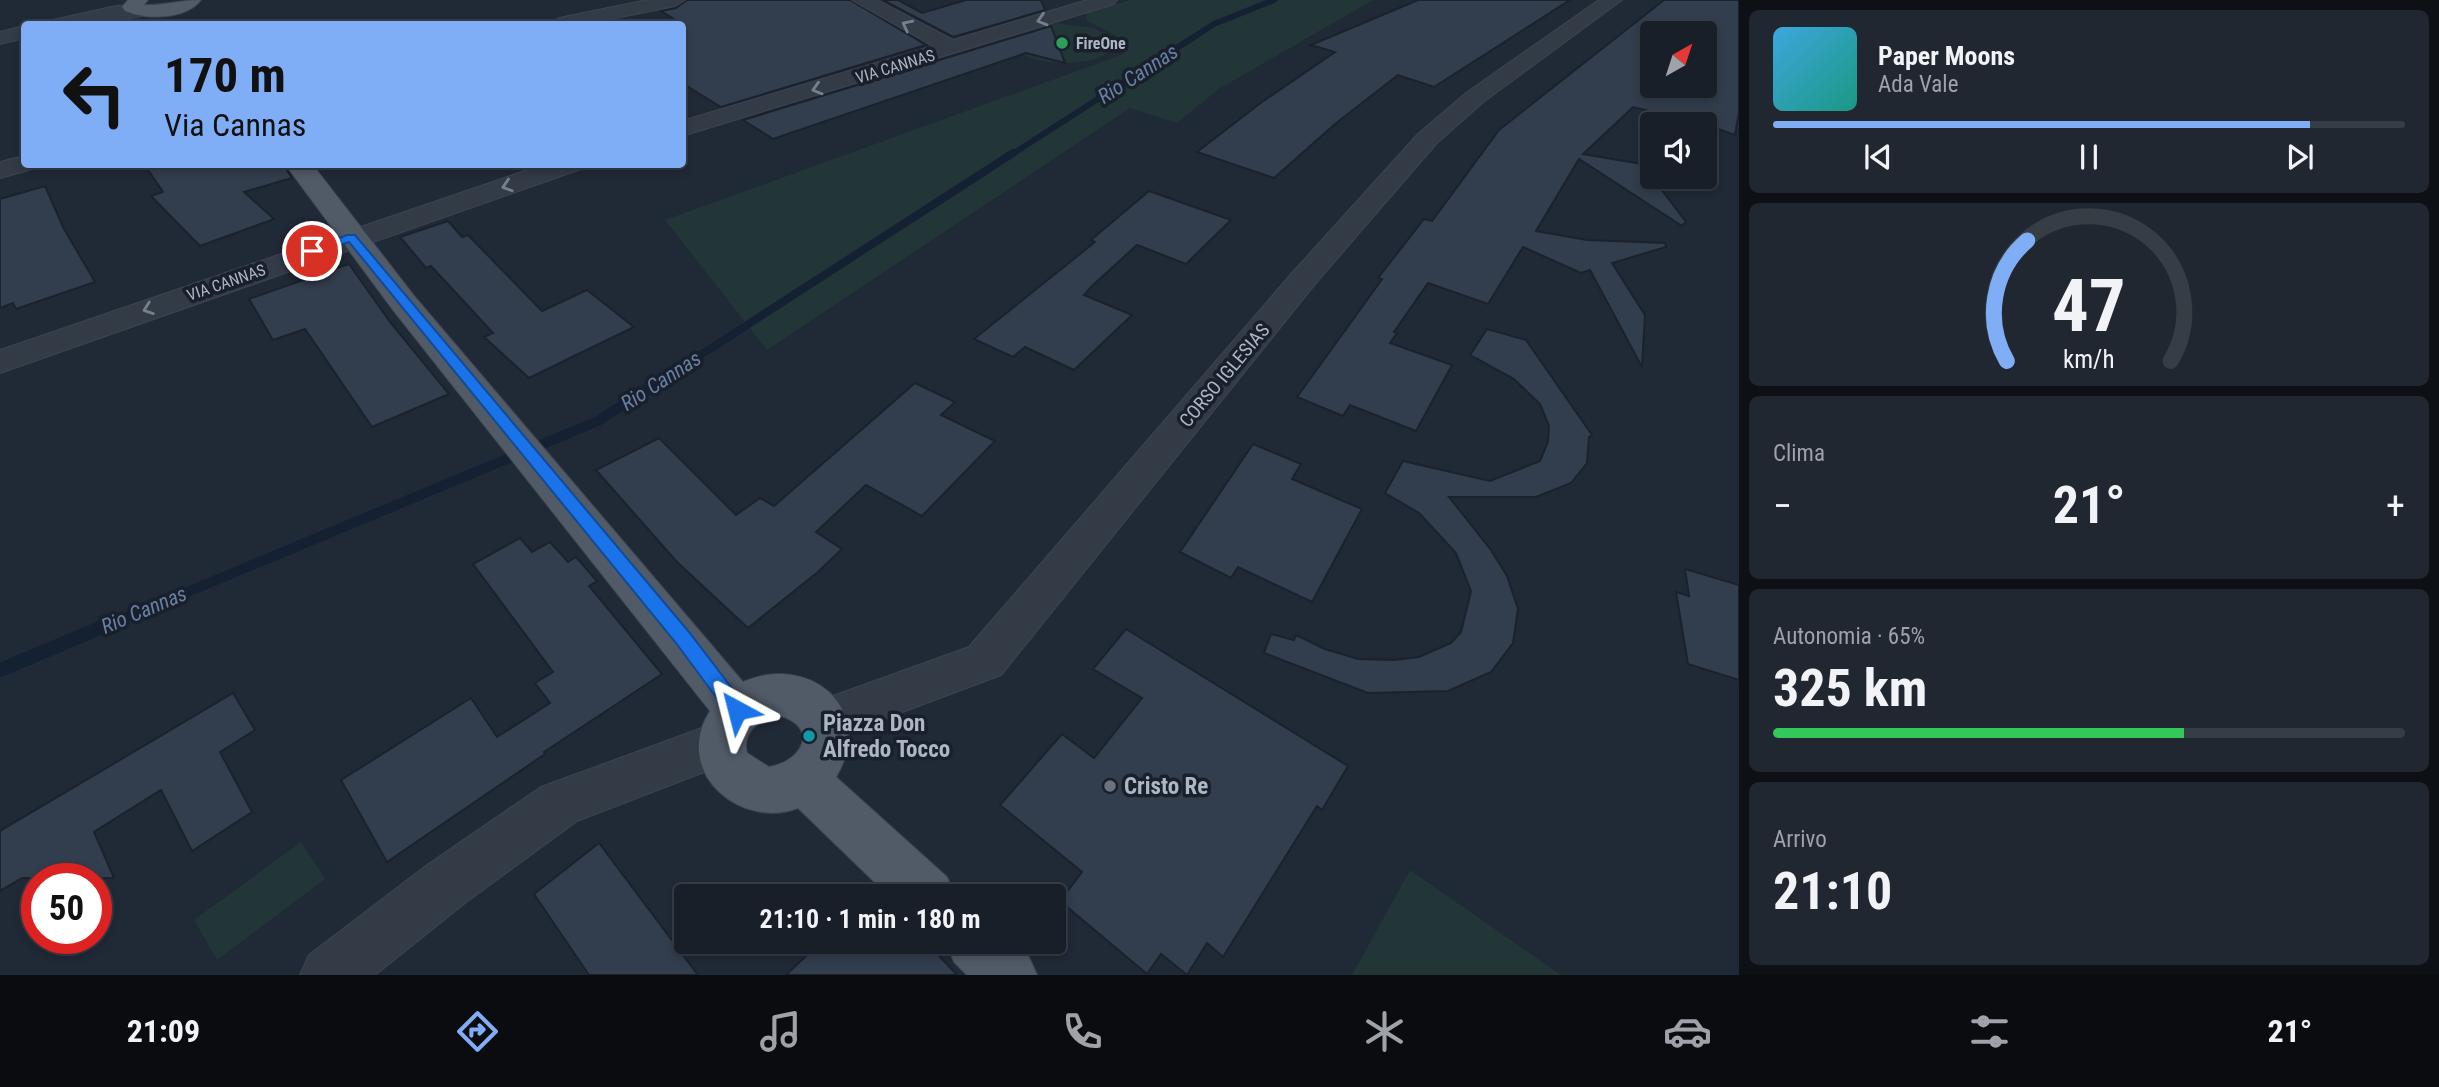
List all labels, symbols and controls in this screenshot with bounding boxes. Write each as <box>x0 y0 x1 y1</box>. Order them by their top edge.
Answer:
one-way arrow <box>1036 12 1048 27</box>
one-way arrow <box>902 19 914 33</box>
north arrow <box>1640 21 1717 98</box>
map controls <box>1640 21 1717 189</box>
place label: FireOne <box>1076 34 1126 53</box>
marker: FireOne <box>1054 35 1070 51</box>
water label: Rio Cannas <box>1093 39 1183 109</box>
text: Paper Moons <box>1878 41 2015 71</box>
street label: VIA CANNAS <box>853 45 937 88</box>
text: 170 m <box>164 47 286 104</box>
icon: left <box>49 49 140 140</box>
text: Ada Vale <box>1878 71 1958 98</box>
one-way arrow <box>812 80 824 95</box>
text: Via Cannas <box>164 106 306 144</box>
button: sound <box>1640 112 1717 189</box>
icon: previous <box>1859 138 1897 176</box>
icon: pause <box>2070 138 2108 176</box>
icon: next <box>2281 138 2319 176</box>
one-way arrow <box>501 178 513 192</box>
pin <box>282 221 342 281</box>
icon: arrive <box>293 232 331 270</box>
street label: VIA CANNAS <box>184 260 268 305</box>
text: 47 <box>2052 263 2126 349</box>
one-way arrow <box>143 301 155 315</box>
street label: CORSO IGLESIAS <box>1174 319 1274 432</box>
text: km/h <box>2063 344 2115 373</box>
water label: Rio Cannas <box>616 346 706 416</box>
text: Clima <box>1773 440 1825 467</box>
text: 21° <box>2053 475 2125 536</box>
text: − <box>1773 484 1792 528</box>
text: + <box>2386 484 2405 528</box>
water label: Rio Cannas <box>98 581 190 639</box>
text: Autonomia · 65% <box>1773 623 1925 650</box>
text: 325 km <box>1773 658 1927 719</box>
position arrow <box>700 673 774 747</box>
place label: Piazza Don Alfredo Tocco <box>823 710 950 763</box>
marker: Piazza Don Alfredo Tocco <box>801 728 817 744</box>
place label: Cristo Re <box>1124 773 1208 800</box>
marker: Cristo Re <box>1102 778 1118 794</box>
text: Arrivo <box>1773 826 1827 853</box>
text: 21:10 <box>1773 861 1892 922</box>
speed limit sign: 50 <box>21 863 112 954</box>
text: 21:10 · 1 min · 180 m <box>760 904 980 934</box>
icon: directions <box>453 1007 502 1056</box>
icon: music <box>756 1007 805 1056</box>
icon: phone <box>1058 1007 1107 1056</box>
icon: climate <box>1360 1007 1409 1056</box>
icon: car <box>1663 1007 1712 1056</box>
icon: filters <box>1965 1007 2014 1056</box>
text: 21:09 <box>127 1012 200 1050</box>
text: 21° <box>2268 1012 2312 1050</box>

